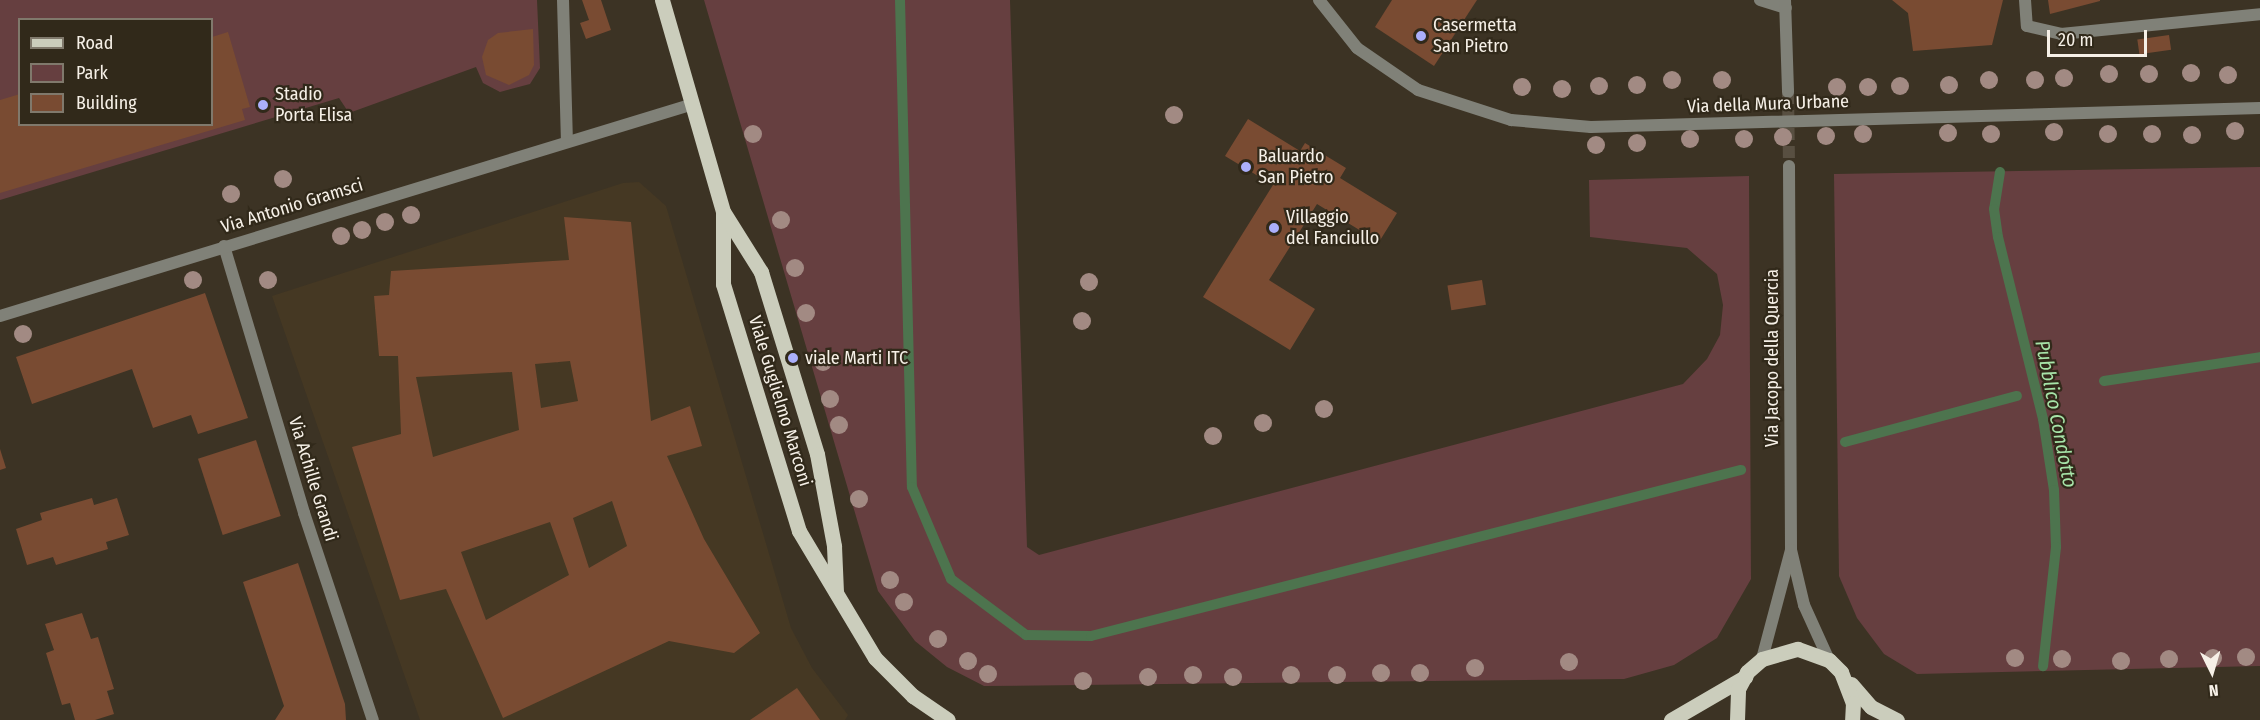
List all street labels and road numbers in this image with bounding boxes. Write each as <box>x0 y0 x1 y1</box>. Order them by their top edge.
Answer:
street label: Via della Mura Urbane <box>1687 90 1849 118</box>
street label: Via Antonio Gramsci <box>218 174 366 238</box>
street label: Via Jacopo della Quercia <box>1761 269 1783 447</box>
street label: Viale Guglielmo Marconi <box>744 313 816 489</box>
street label: Via Achille Grandi <box>284 414 342 544</box>

